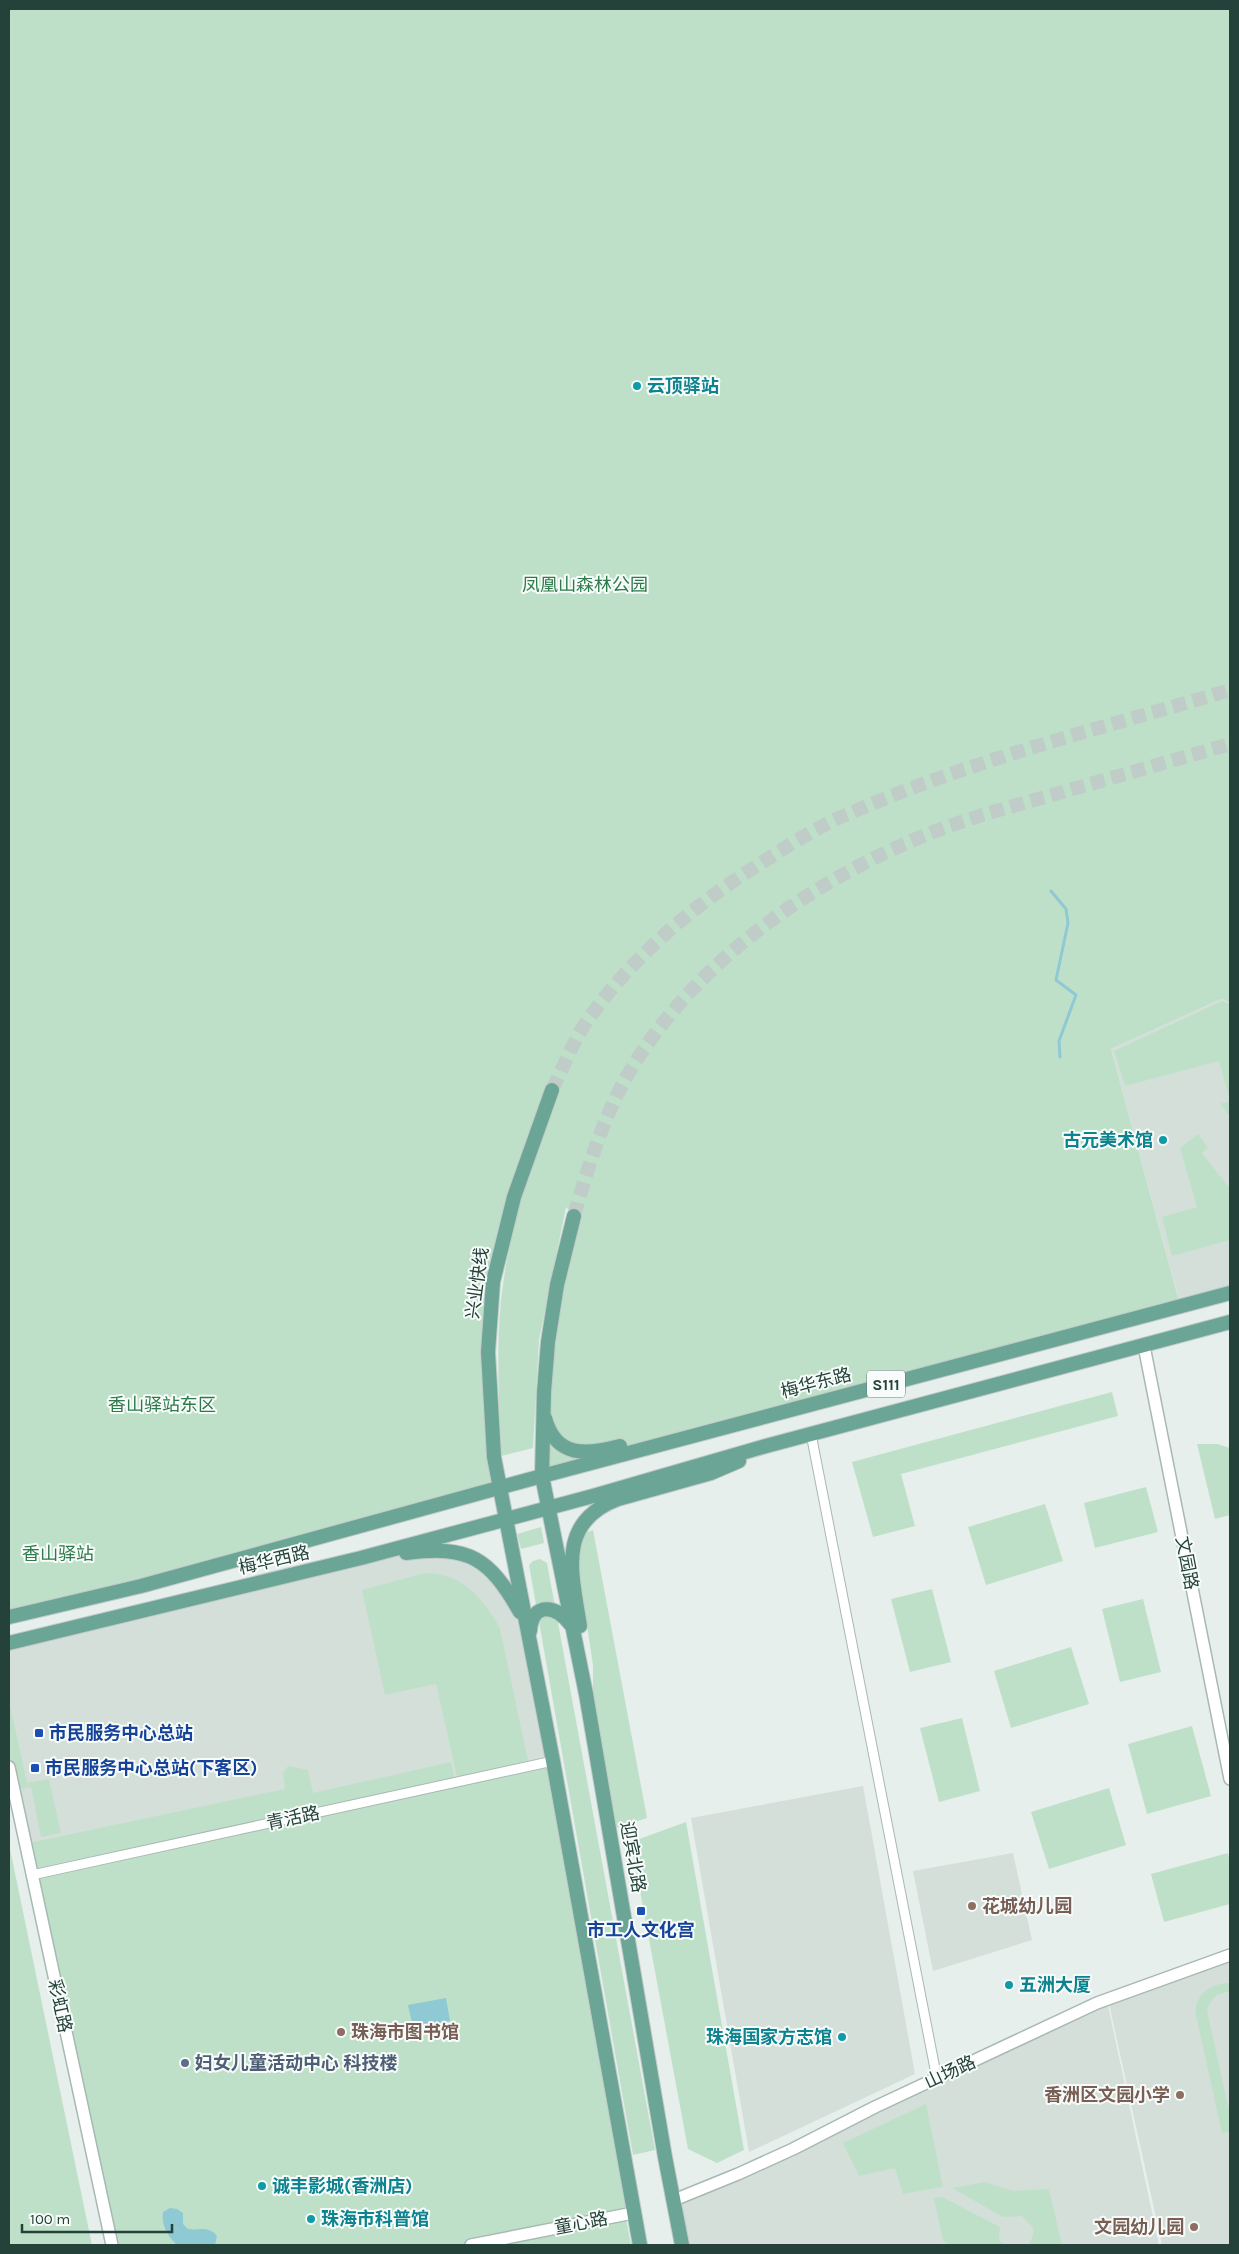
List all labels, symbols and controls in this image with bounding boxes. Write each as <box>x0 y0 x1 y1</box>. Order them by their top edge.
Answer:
place label: 云顶驿站 <box>647 375 719 397</box>
marker: 云顶驿站 <box>631 380 643 392</box>
park label: 凤凰山森林公园 <box>522 574 648 596</box>
place label: 古元美术馆 <box>1063 1129 1153 1151</box>
marker: 古元美术馆 <box>1157 1134 1169 1146</box>
street label: 兴业快线 <box>461 1246 493 1320</box>
street label: 梅华东路 <box>778 1363 854 1403</box>
road number: S111 <box>867 1370 905 1398</box>
park label: 香山驿站东区 <box>108 1394 216 1416</box>
street label: 文园路 <box>1171 1534 1203 1592</box>
street label: 梅华西路 <box>236 1541 312 1579</box>
park label: 香山驿站 <box>22 1543 94 1565</box>
place label: 市民服务中心总站 <box>49 1722 193 1744</box>
marker: 市民服务中心总站 <box>33 1727 45 1739</box>
place label: 市民服务中心总站(下客区) <box>45 1757 257 1779</box>
marker: 市民服务中心总站(下客区) <box>29 1762 41 1774</box>
street label: 青活路 <box>264 1802 322 1834</box>
street label: 迎宾北路 <box>616 1820 650 1894</box>
place label: 花城幼儿园 <box>982 1895 1072 1917</box>
marker: 花城幼儿园 <box>966 1900 978 1912</box>
marker: 市工人文化宫 <box>635 1905 647 1917</box>
place label: 市工人文化宫 <box>587 1919 695 1941</box>
place label: 五洲大厦 <box>1019 1974 1091 1996</box>
street label: 彩虹路 <box>44 1977 76 2035</box>
marker: 五洲大厦 <box>1003 1979 1015 1991</box>
place label: 珠海市图书馆 <box>351 2021 459 2043</box>
marker: 珠海市图书馆 <box>335 2026 347 2038</box>
place label: 珠海国家方志馆 <box>706 2026 832 2048</box>
marker: 珠海国家方志馆 <box>836 2031 848 2043</box>
street label: 山场路 <box>921 2051 979 2093</box>
place label: 妇女儿童活动中心 科技楼 <box>195 2052 398 2074</box>
marker: 妇女儿童活动中心 科技楼 <box>179 2057 191 2069</box>
place label: 香洲区文园小学 <box>1044 2084 1170 2106</box>
marker: 香洲区文园小学 <box>1174 2089 1186 2101</box>
place label: 诚丰影城(香洲店) <box>272 2175 412 2197</box>
marker: 诚丰影城(香洲店) <box>256 2180 268 2192</box>
scale bar <box>22 2202 172 2234</box>
street label: 童心路 <box>552 2207 610 2239</box>
place label: 珠海市科普馆 <box>321 2208 429 2230</box>
text: 100 m <box>30 2210 70 2228</box>
marker: 珠海市科普馆 <box>305 2213 317 2225</box>
place label: 文园幼儿园 <box>1094 2216 1184 2238</box>
marker: 文园幼儿园 <box>1188 2221 1200 2233</box>

